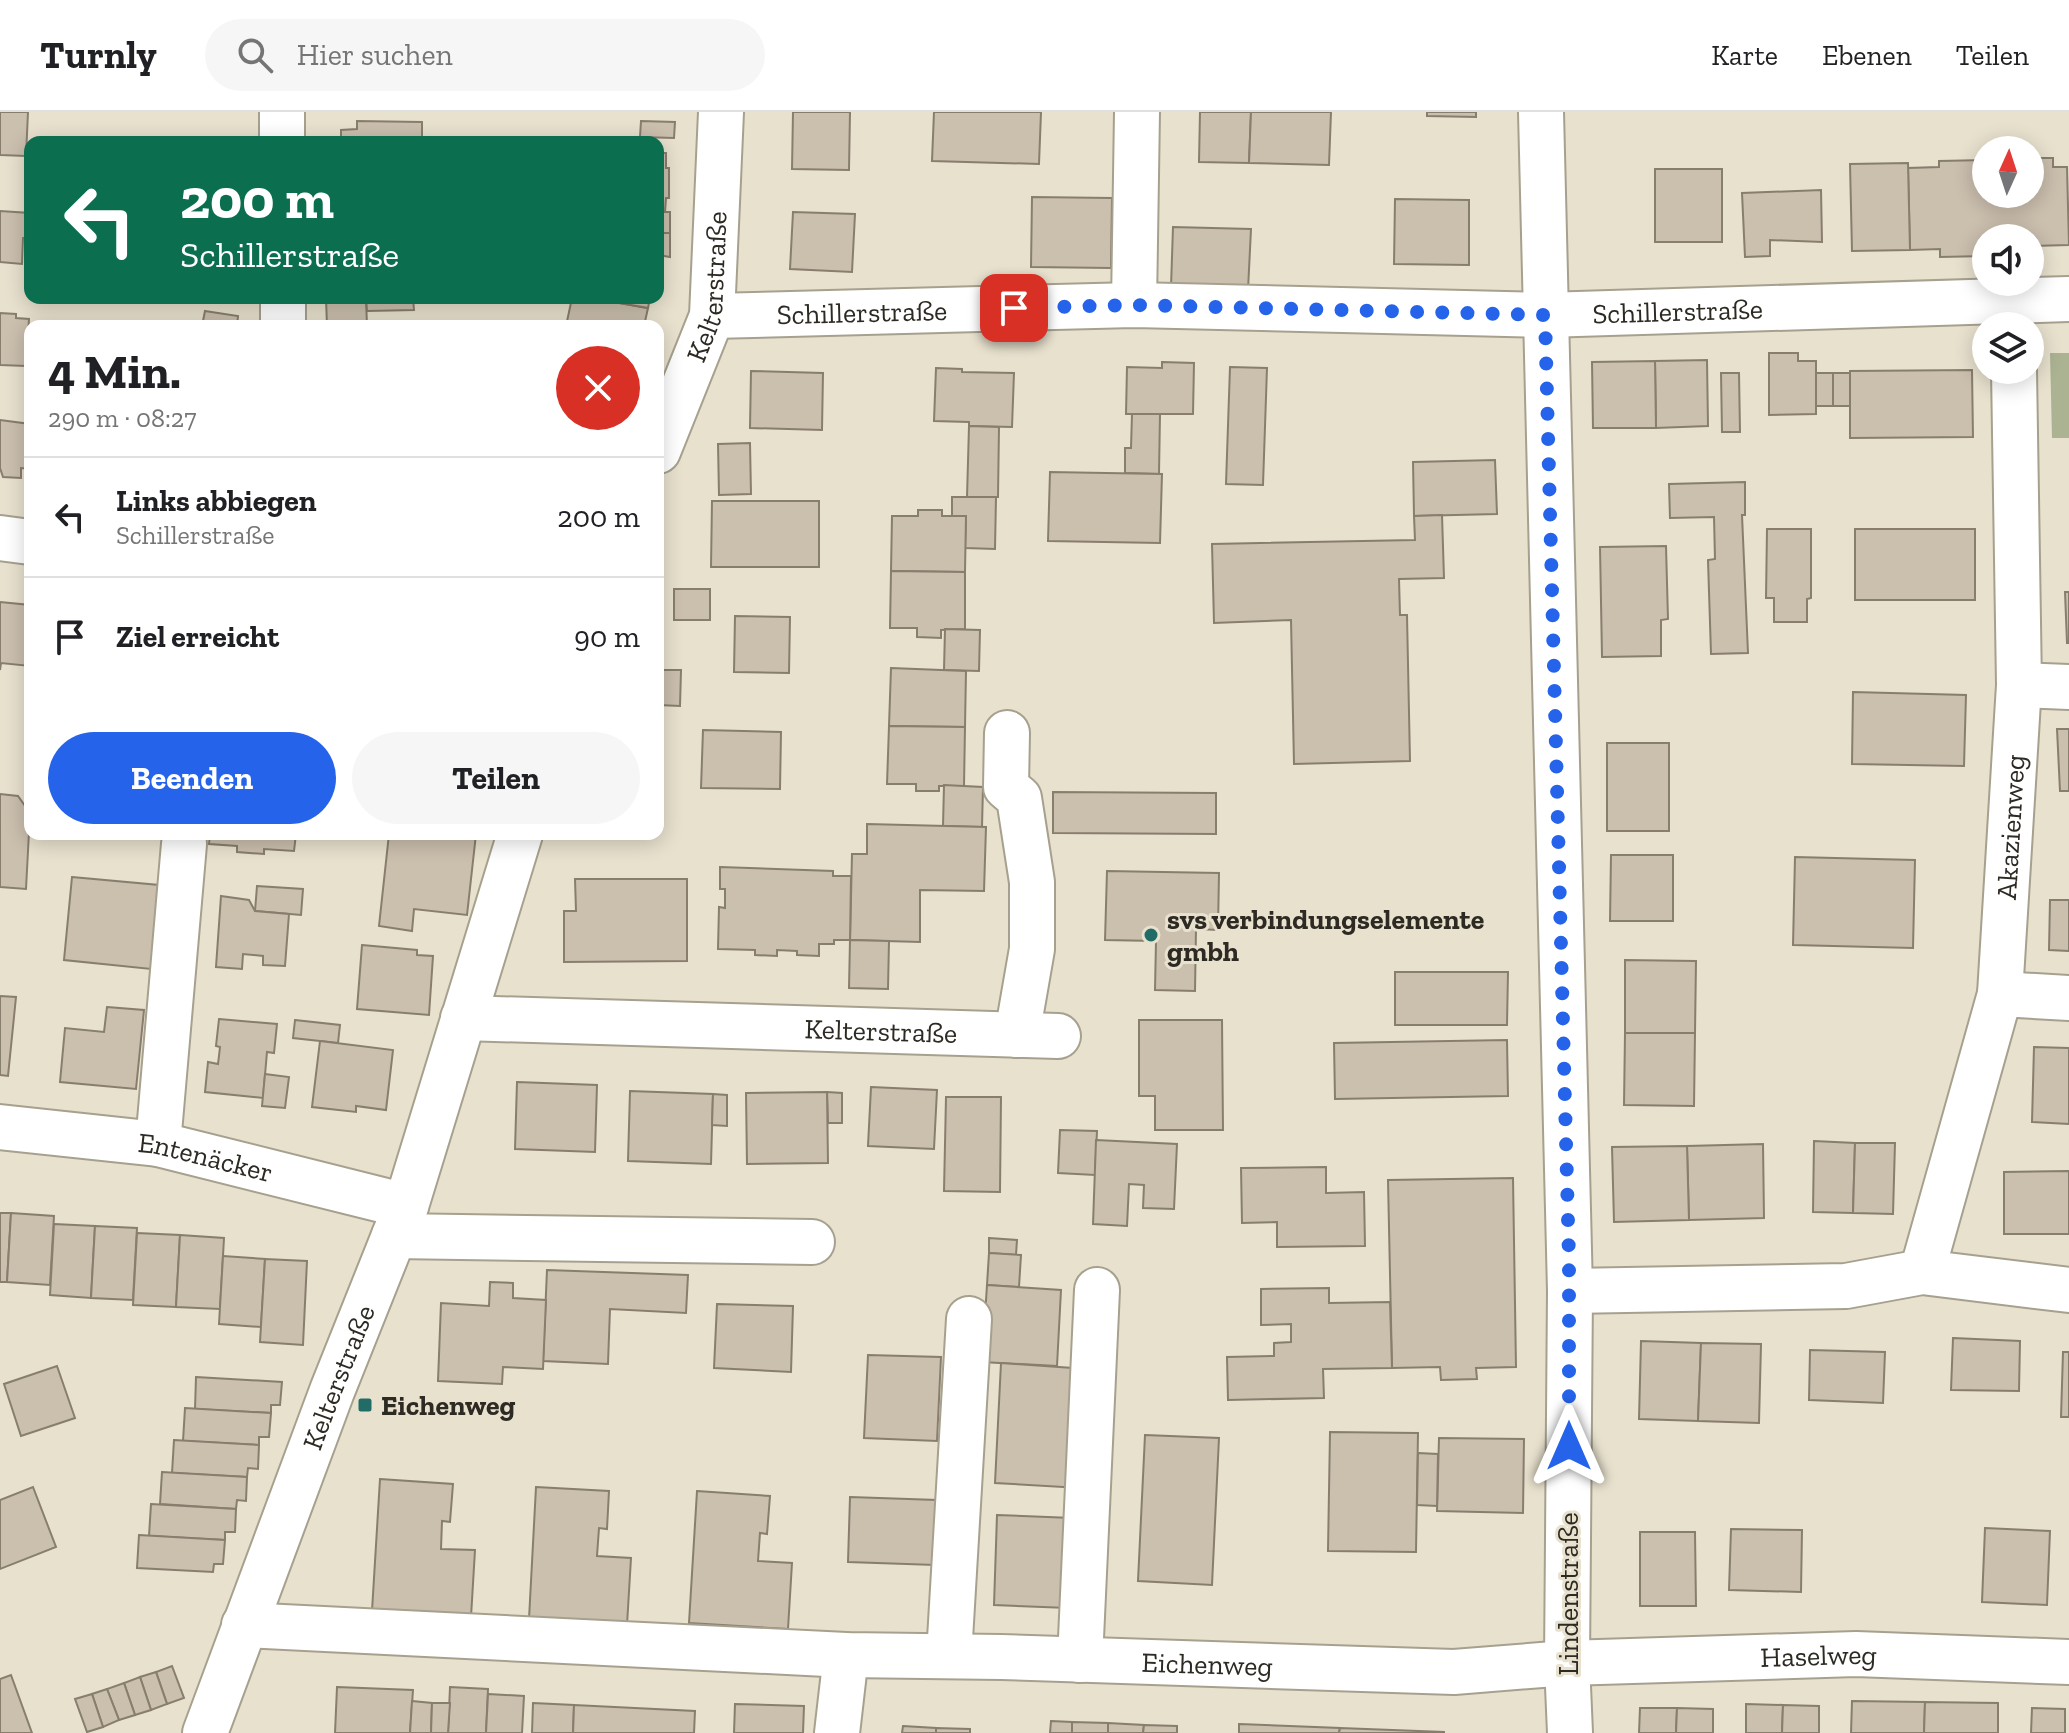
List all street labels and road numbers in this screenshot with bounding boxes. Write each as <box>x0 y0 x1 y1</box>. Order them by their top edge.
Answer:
street label: Kelterstraße <box>679 210 733 366</box>
street label: Schillerstraße <box>1592 292 1763 330</box>
street label: Schillerstraße <box>776 293 948 331</box>
street label: Akazienweg <box>1989 753 2031 901</box>
street label: Kelterstraße <box>804 1012 958 1049</box>
street label: Entenäcker <box>137 1125 276 1189</box>
street label: Kelterstraße <box>295 1300 381 1454</box>
street label: Lindenstraße <box>1552 1512 1585 1676</box>
street label: Haselweg <box>1760 1637 1877 1673</box>
street label: Eichenweg <box>1141 1645 1273 1682</box>

